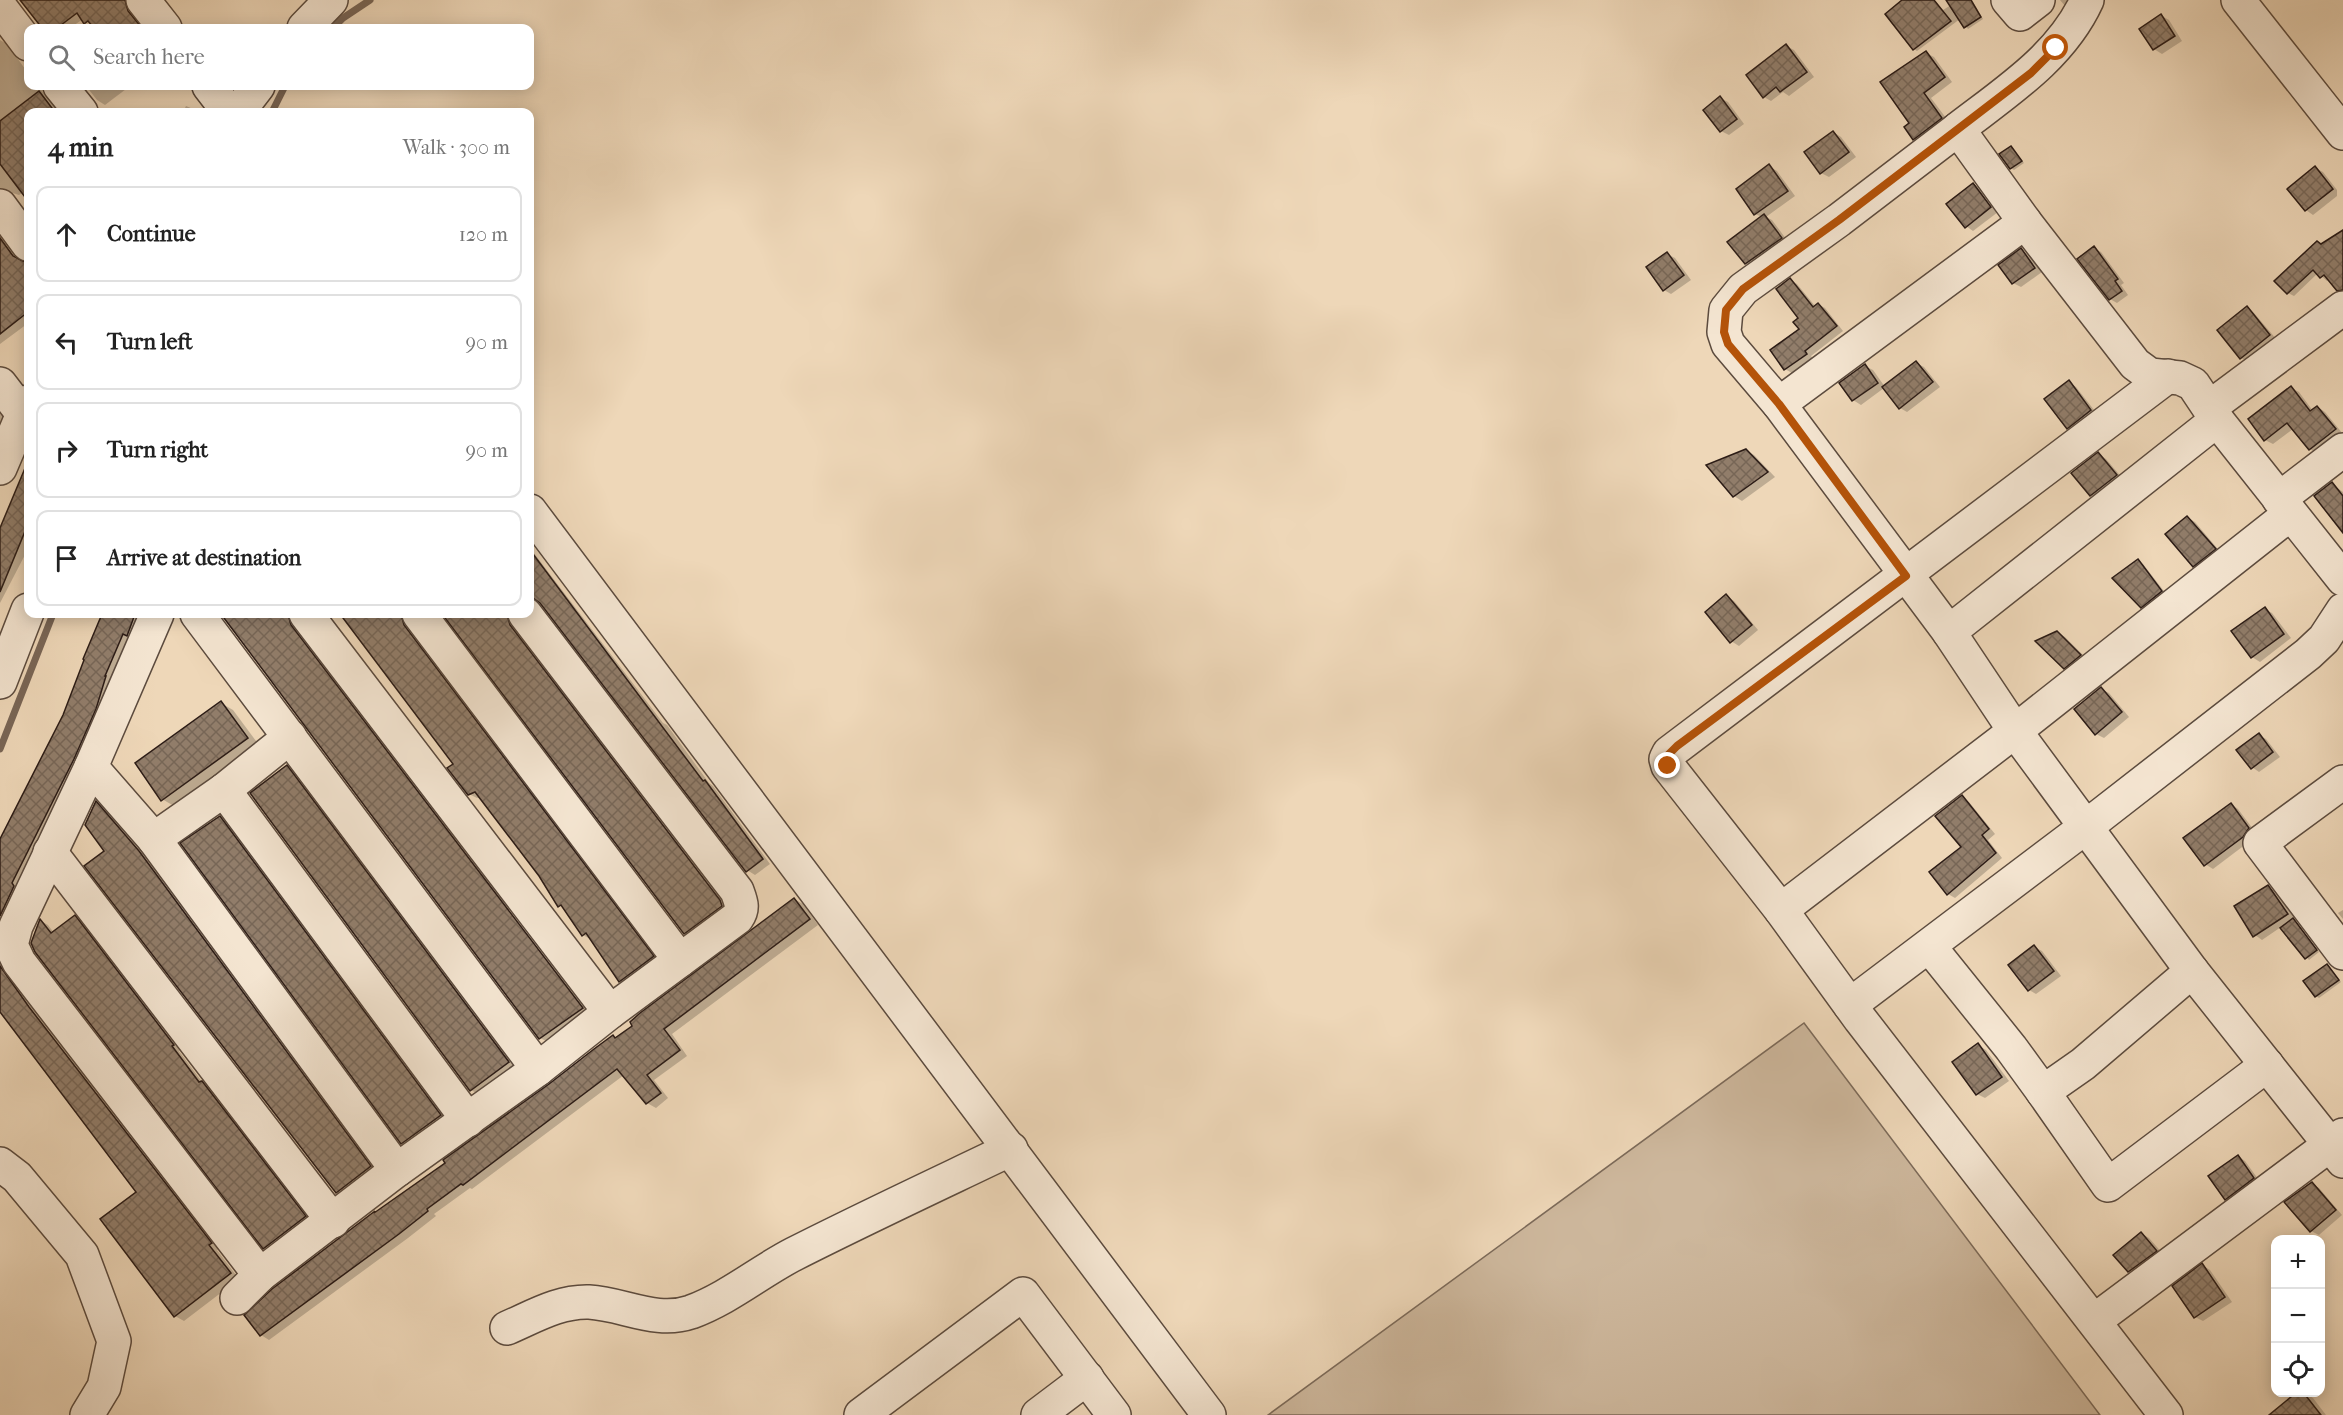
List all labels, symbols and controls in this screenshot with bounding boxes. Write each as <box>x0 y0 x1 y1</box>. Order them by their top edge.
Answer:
search box <box>24 24 534 90</box>
route start <box>2042 34 2068 60</box>
icon: search <box>45 41 78 74</box>
text: Search here <box>93 44 205 70</box>
text: 4 min <box>48 132 113 163</box>
text: Walk · 300 m <box>403 136 510 159</box>
icon: ahead <box>50 218 83 251</box>
text: Continue <box>107 221 196 247</box>
text: 120 m <box>459 223 508 246</box>
icon: left <box>50 326 83 359</box>
text: Turn left <box>107 329 193 355</box>
text: 90 m <box>466 331 508 354</box>
icon: right <box>50 434 83 467</box>
text: Turn right <box>107 437 208 463</box>
text: 90 m <box>466 439 508 462</box>
icon: arrive <box>50 542 83 575</box>
text: Arrive at destination <box>107 545 301 571</box>
route end <box>1654 752 1680 778</box>
map controls <box>2271 1235 2325 1397</box>
button: + <box>2271 1235 2325 1289</box>
button: − <box>2271 1289 2325 1343</box>
button: locate <box>2271 1343 2325 1397</box>

